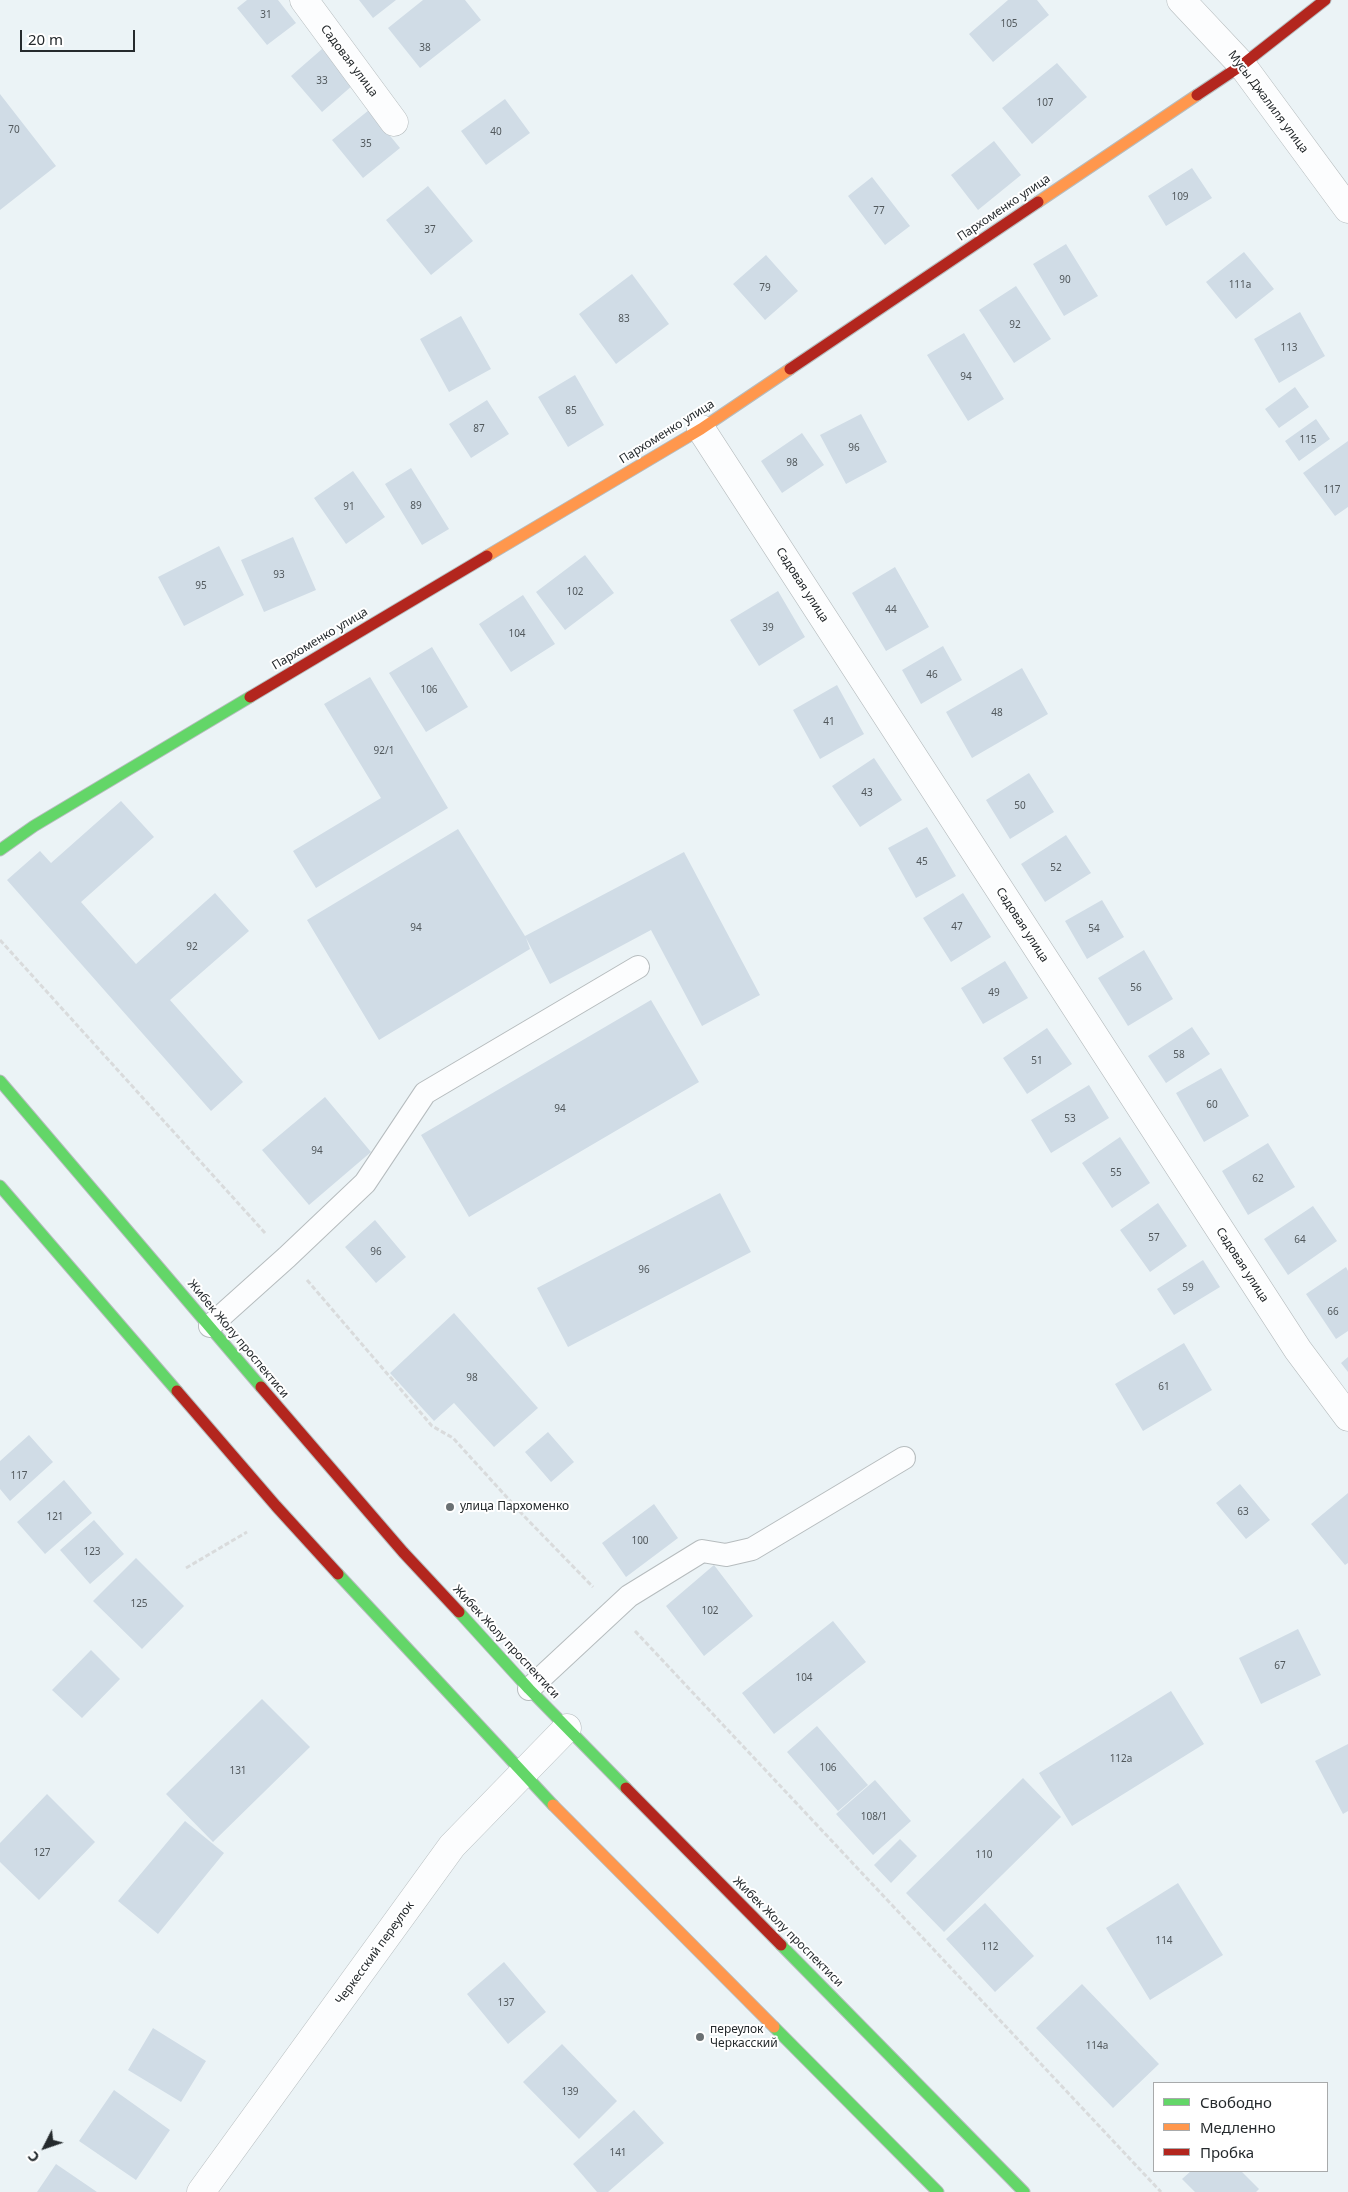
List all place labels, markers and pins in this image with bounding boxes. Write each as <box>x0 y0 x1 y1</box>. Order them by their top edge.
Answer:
place label: улица Пархоменко <box>460 1500 569 1514</box>
marker: улица Пархоменко <box>444 1501 456 1513</box>
place label: переулок Черкасский <box>710 2023 778 2051</box>
marker: переулок Черкасский <box>694 2031 706 2043</box>

